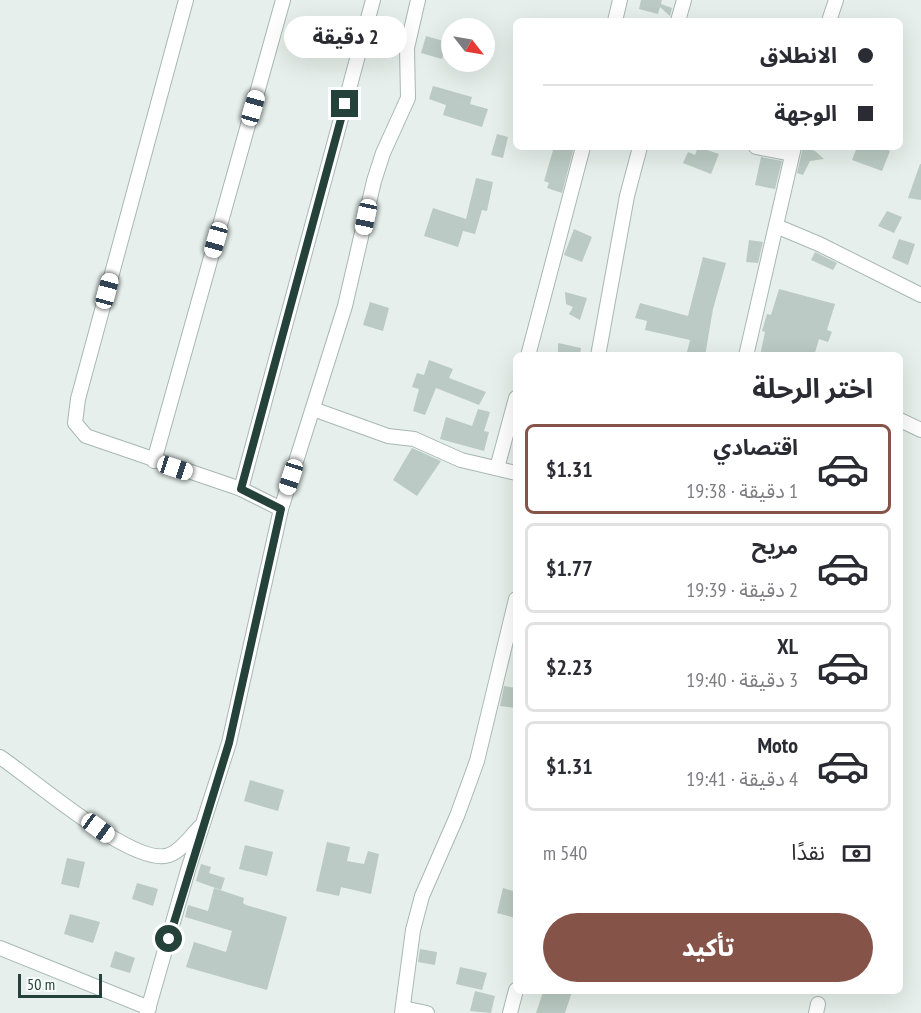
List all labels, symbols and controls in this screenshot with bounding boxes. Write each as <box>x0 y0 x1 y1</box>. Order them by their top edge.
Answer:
callout: 2 دقيقة <box>284 17 406 59</box>
north arrow <box>441 18 495 72</box>
map controls <box>441 18 495 72</box>
text: 2 دقيقة <box>313 24 378 50</box>
text: الانطلاق <box>760 41 837 69</box>
car <box>239 88 267 128</box>
route end <box>331 90 358 117</box>
text: الوجهة <box>774 99 837 127</box>
car <box>353 198 379 236</box>
car <box>202 220 230 260</box>
car <box>94 271 120 311</box>
text: اختر الرحلة <box>752 371 873 405</box>
text: اقتصادي <box>713 433 798 461</box>
icon: car <box>816 442 870 496</box>
car <box>155 454 195 482</box>
text: $1.31 <box>546 455 593 483</box>
car <box>277 457 305 497</box>
text: 1 دقيقة · 19:38 <box>686 478 798 504</box>
text: مريح <box>752 532 798 560</box>
icon: car <box>816 541 870 595</box>
text: $1.77 <box>546 554 593 582</box>
text: 2 دقيقة · 19:39 <box>686 577 798 603</box>
text: XL <box>777 632 798 660</box>
icon: car <box>816 640 870 694</box>
text: $2.23 <box>546 653 593 681</box>
text: 3 دقيقة · 19:40 <box>686 667 798 693</box>
text: Moto <box>757 731 798 759</box>
icon: car <box>816 739 870 793</box>
text: $1.31 <box>546 752 593 780</box>
text: 4 دقيقة · 19:41 <box>686 766 798 792</box>
car <box>78 810 118 846</box>
icon: cash <box>840 837 873 870</box>
text: نقدًا <box>791 838 825 866</box>
text: 540 m <box>543 840 587 866</box>
button: تأكيد <box>543 913 873 982</box>
route start <box>155 925 182 952</box>
scale bar <box>18 971 102 998</box>
text: 50 m <box>27 974 55 994</box>

